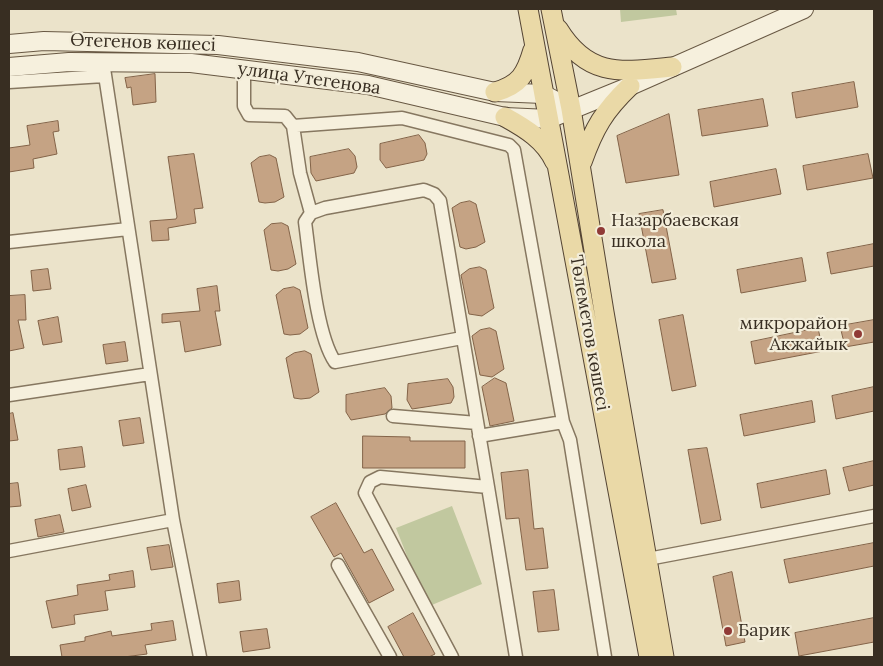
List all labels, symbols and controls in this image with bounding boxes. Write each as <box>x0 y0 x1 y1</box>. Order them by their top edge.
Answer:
street label: Өтегенов көшесі <box>70 30 216 56</box>
street label: улица Утегенова <box>236 58 382 100</box>
place label: Назарбаевская школа <box>611 210 739 252</box>
marker: Назарбаевская школа <box>595 225 607 237</box>
street label: Төлеметов көшесі <box>565 254 613 412</box>
place label: микрорайон Акжайык <box>739 313 848 356</box>
marker: микрорайон Акжайык <box>852 328 864 340</box>
place label: Барик <box>738 620 790 642</box>
marker: Барик <box>722 625 734 637</box>

